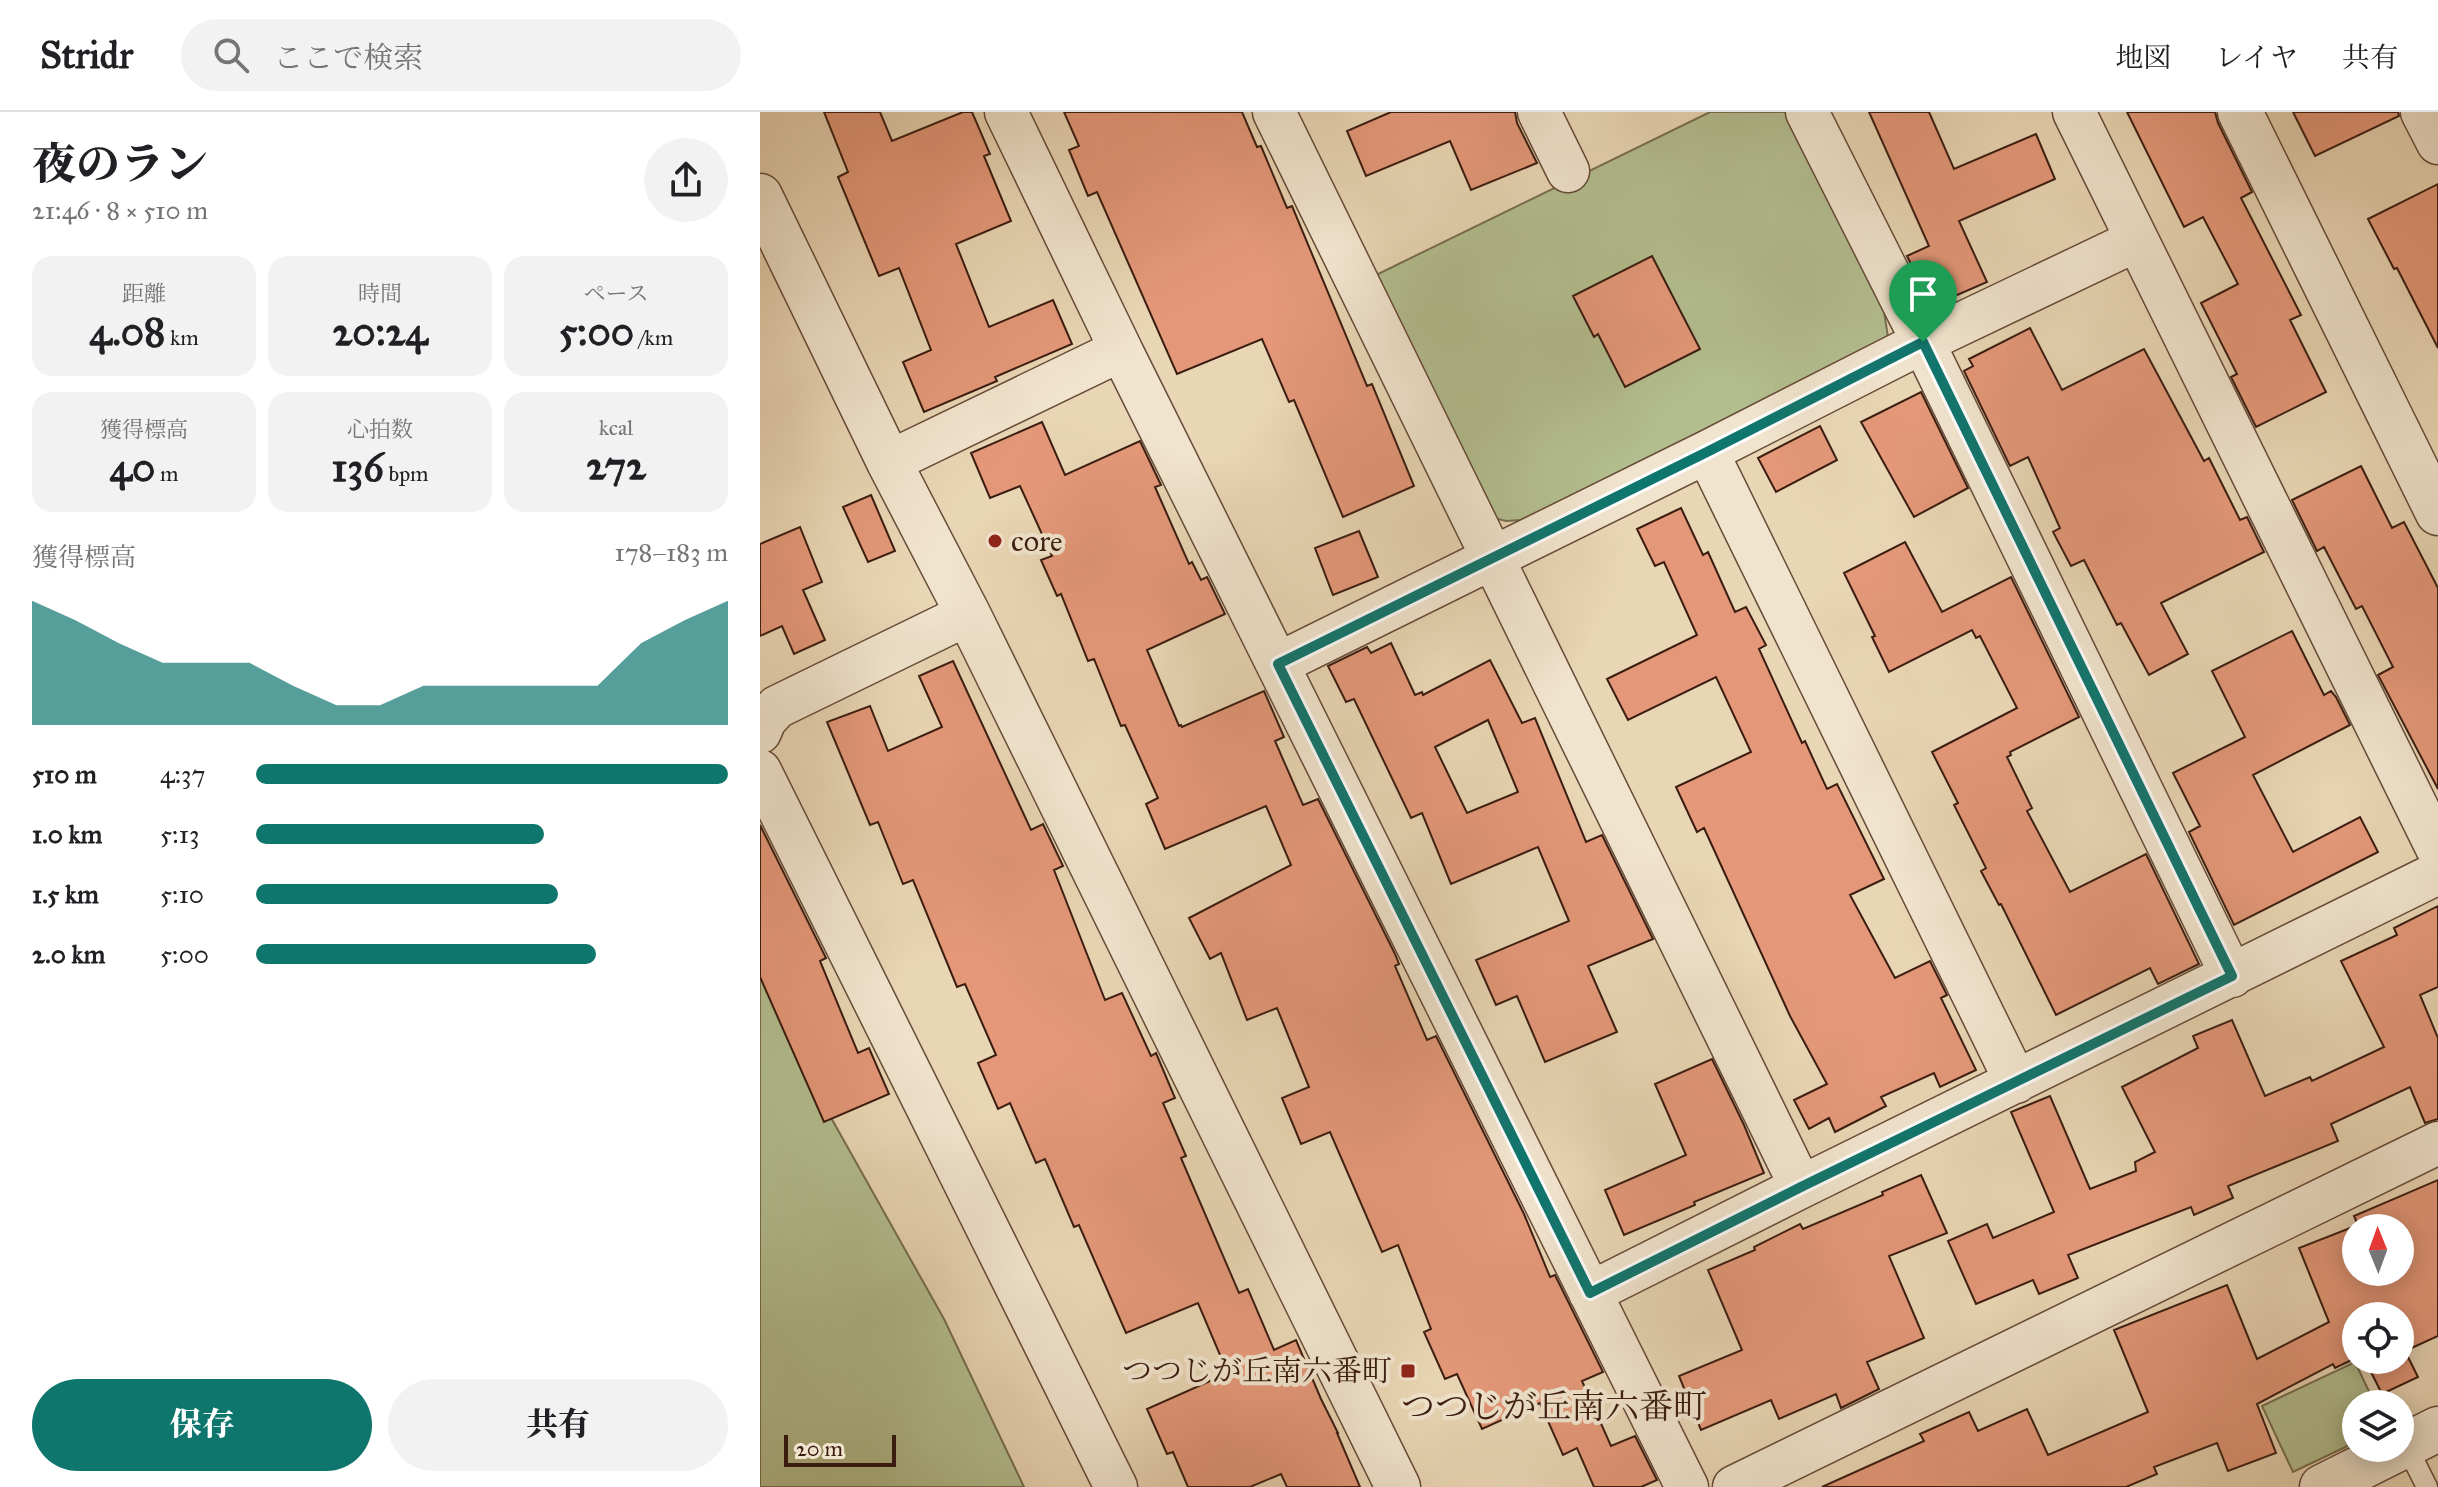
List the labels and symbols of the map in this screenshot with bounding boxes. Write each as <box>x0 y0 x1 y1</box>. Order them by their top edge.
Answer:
pin <box>1889 260 1957 342</box>
place label: core <box>1011 523 1062 559</box>
marker: core <box>986 532 1004 550</box>
north arrow <box>2342 1214 2414 1286</box>
place label: つつじが丘南六番町 <box>1122 1353 1392 1389</box>
marker: つつじが丘南六番町 <box>1399 1362 1417 1380</box>
district label: つつじが丘南六番町 <box>1401 1386 1707 1427</box>
scale bar <box>784 1431 896 1467</box>

